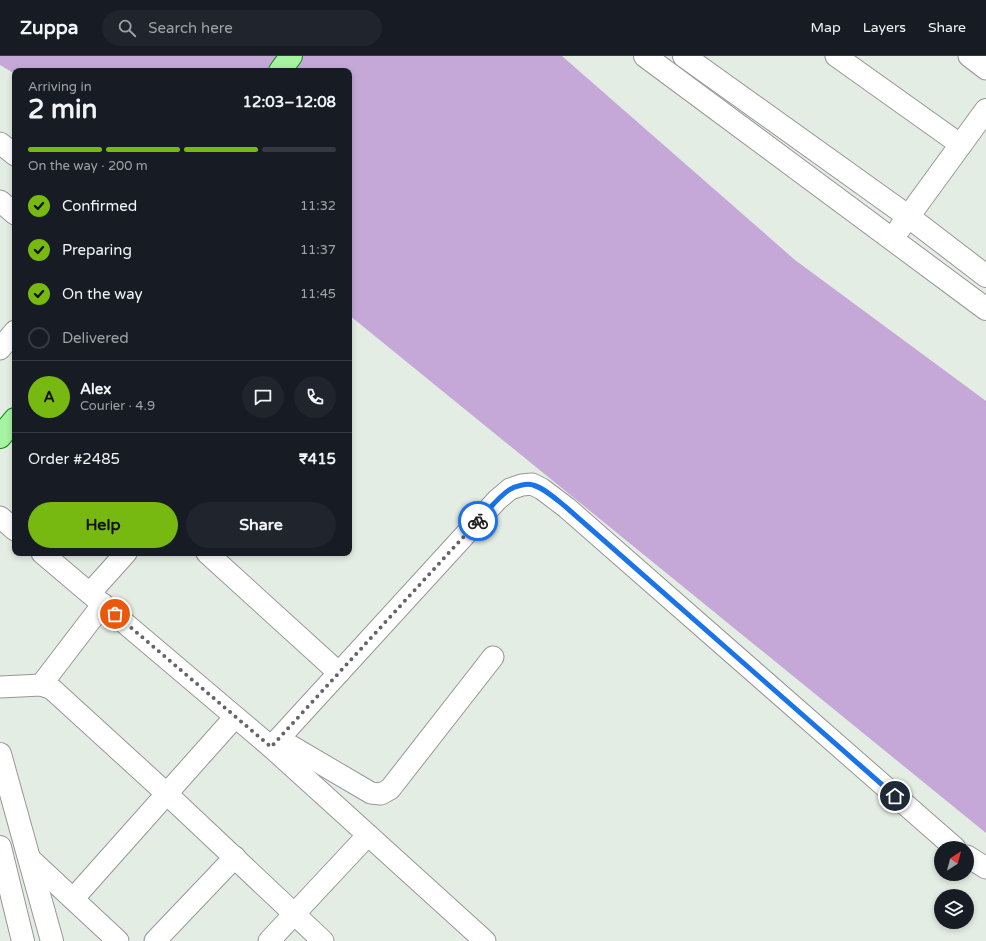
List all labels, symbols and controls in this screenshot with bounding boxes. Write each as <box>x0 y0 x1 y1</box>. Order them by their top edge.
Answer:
search box <box>102 10 382 46</box>
text: Zuppa <box>20 17 78 39</box>
icon: search <box>116 17 138 39</box>
text: Search here <box>148 19 233 37</box>
text: Map <box>811 19 841 36</box>
text: Layers <box>863 19 906 36</box>
text: Share <box>928 19 966 36</box>
text: Arriving in <box>28 79 92 95</box>
text: 12:03–12:08 <box>243 93 336 111</box>
text: 2 min <box>28 94 97 125</box>
text: On the way · 200 m <box>28 158 148 174</box>
icon: check <box>28 195 50 217</box>
text: Confirmed <box>62 197 137 215</box>
text: 11:32 <box>300 198 336 214</box>
icon: check <box>28 239 50 261</box>
text: Preparing <box>62 241 132 259</box>
text: 11:37 <box>300 242 336 258</box>
icon: check <box>28 283 50 305</box>
text: On the way <box>62 285 142 303</box>
text: 11:45 <box>300 286 336 302</box>
text: Delivered <box>62 329 129 347</box>
button: chat <box>242 376 284 418</box>
button: phone <box>294 376 336 418</box>
text: Alex <box>80 380 111 398</box>
text: A <box>43 388 55 406</box>
text: Courier · 4.9 <box>80 398 155 414</box>
text: Order #2485 <box>28 450 120 468</box>
text: ₹415 <box>299 450 336 468</box>
courier <box>458 501 498 541</box>
button: Help <box>28 502 178 548</box>
button: Share <box>186 502 336 548</box>
icon: bike <box>467 510 489 532</box>
pin <box>98 597 132 631</box>
icon: bag <box>104 603 126 625</box>
pin <box>878 779 912 813</box>
icon: home <box>884 785 906 807</box>
north arrow <box>934 841 974 881</box>
map controls <box>934 841 974 929</box>
button: layers <box>934 889 974 929</box>

